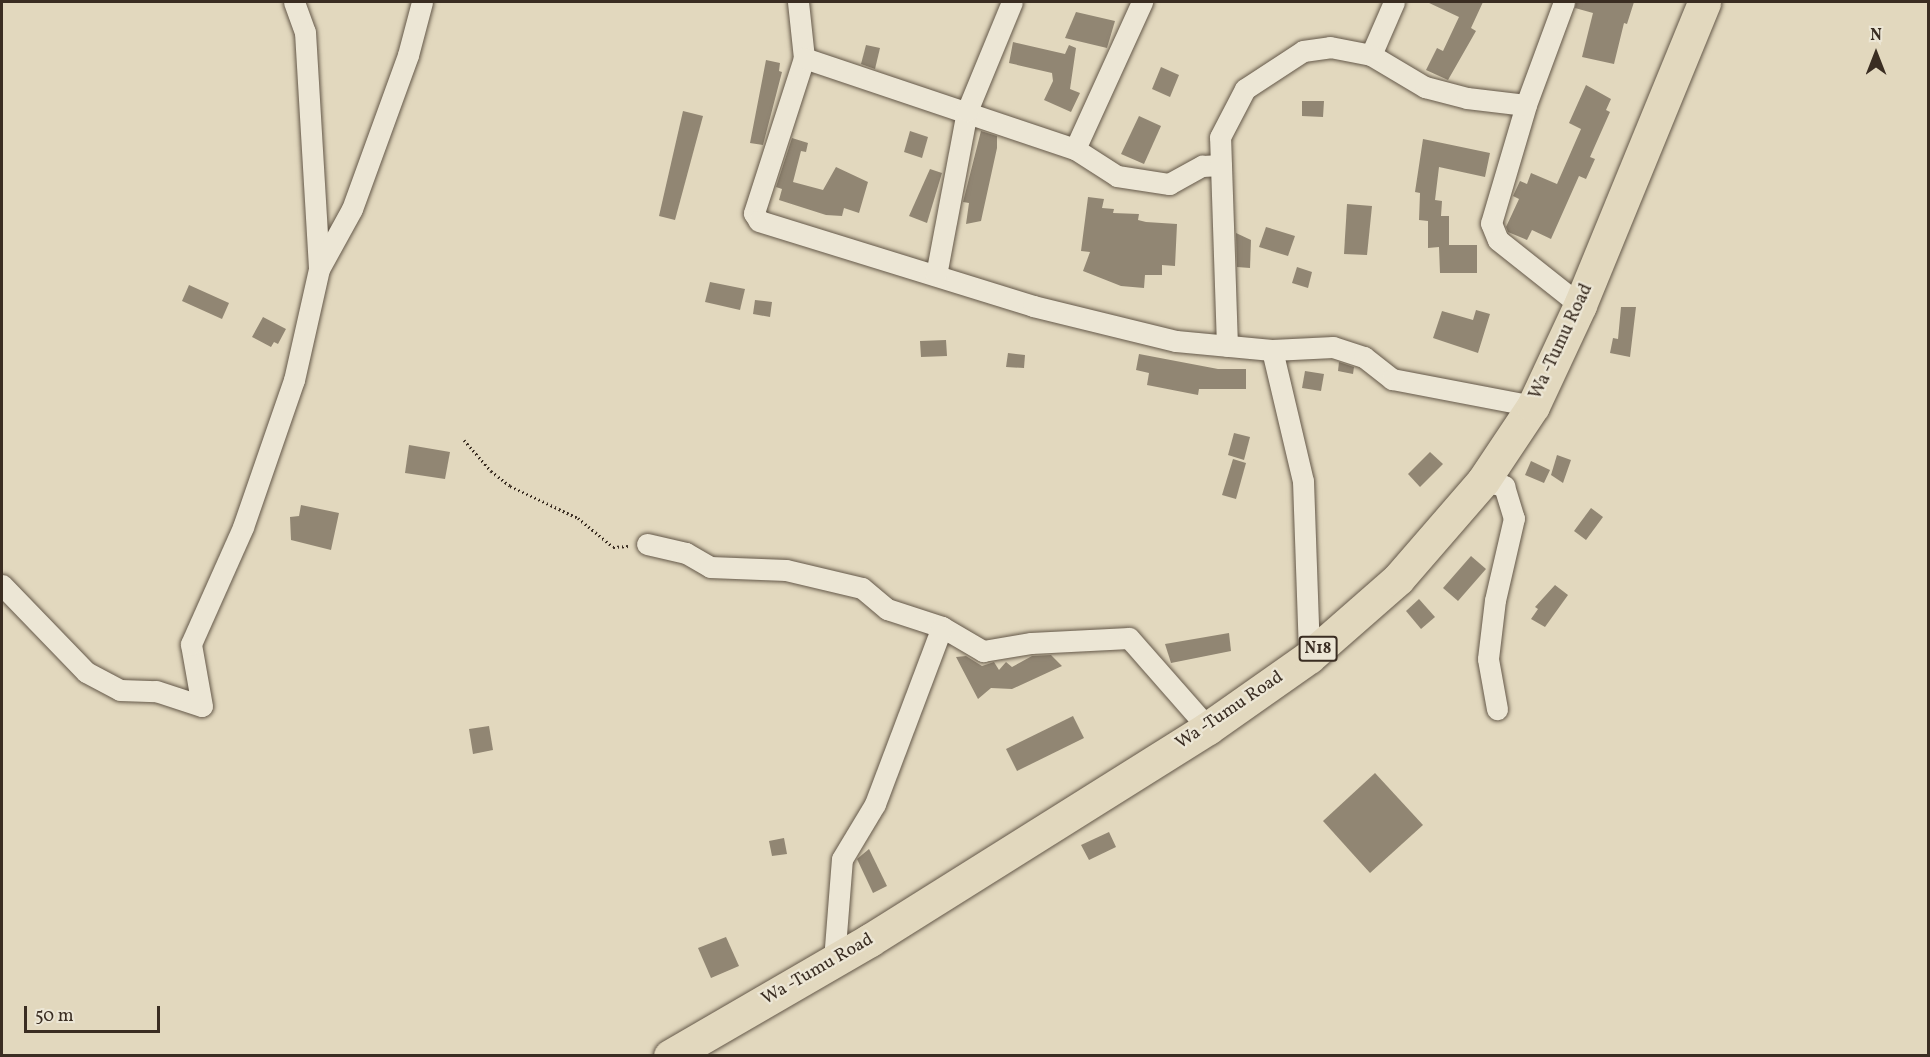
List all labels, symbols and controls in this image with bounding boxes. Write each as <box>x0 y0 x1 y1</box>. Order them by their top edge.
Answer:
north arrow <box>1846 24 1906 84</box>
text: N <box>1870 25 1882 47</box>
street label: Wa -Tumu Road <box>1526 281 1598 403</box>
road number: N18 <box>1298 636 1338 662</box>
street label: Wa -Tumu Road <box>1172 667 1288 755</box>
street label: Wa -Tumu Road <box>758 929 878 1011</box>
scale bar <box>27 994 164 1032</box>
text: 50 m <box>35 1004 74 1029</box>

